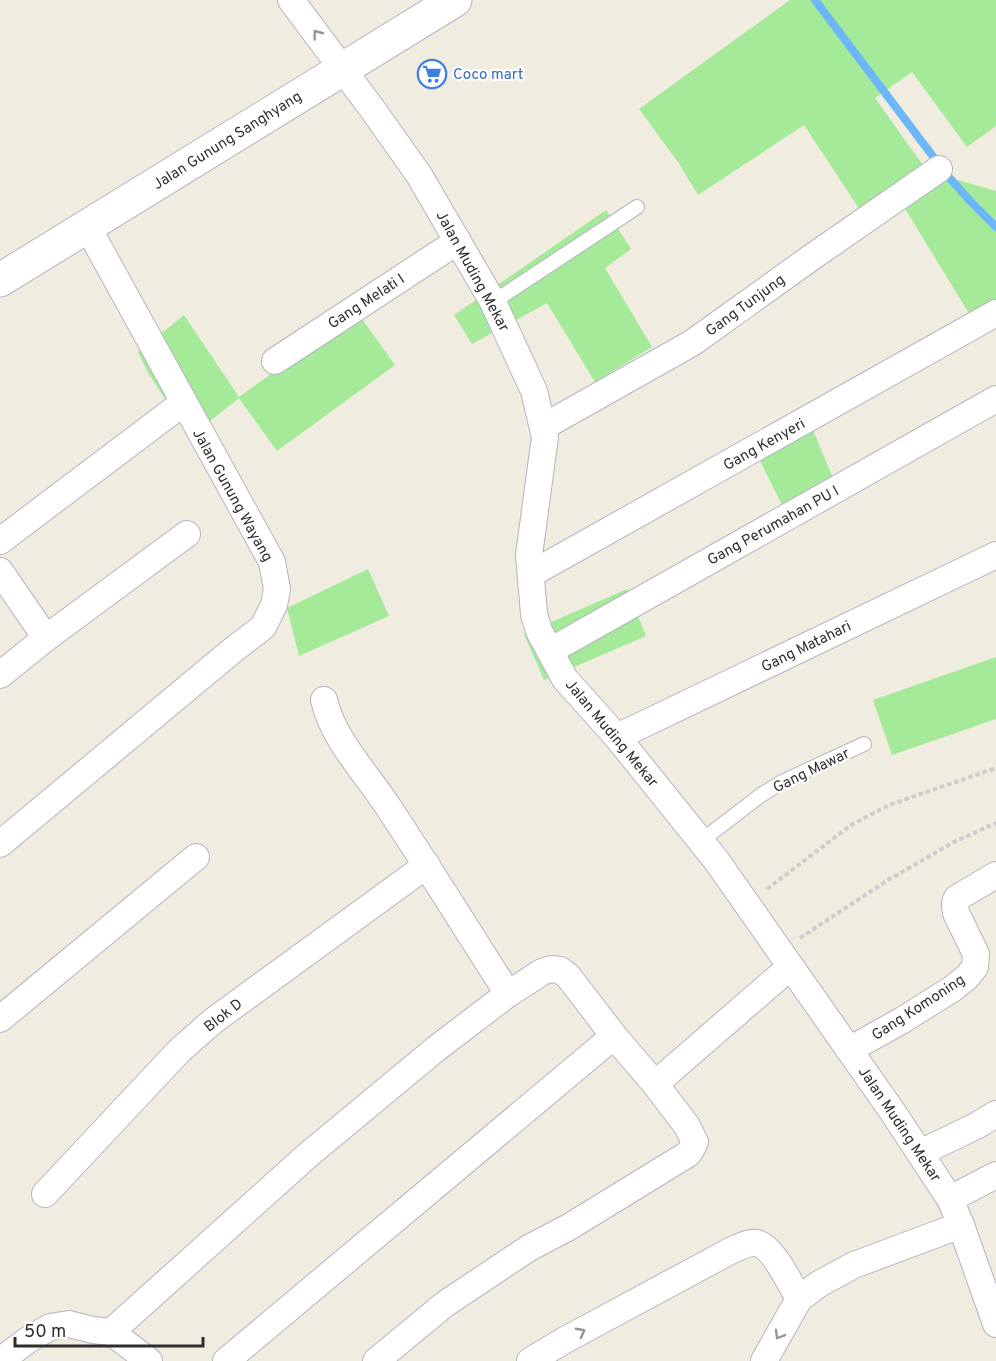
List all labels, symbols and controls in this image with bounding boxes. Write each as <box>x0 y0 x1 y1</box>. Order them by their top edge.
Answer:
one-way arrow <box>313 30 324 41</box>
supermarket icon: Coco mart <box>416 58 448 90</box>
place label: Coco mart <box>453 66 524 85</box>
street label: Jalan Gunung Sanghyang <box>150 88 306 195</box>
street label: Jalan Muding Mekar <box>431 208 513 336</box>
street label: Gang Melati I <box>325 270 409 334</box>
street label: Gang Tunjung <box>702 271 789 341</box>
street label: Gang Kenyeri <box>720 415 809 476</box>
street label: Jalan Gunung Wayang <box>187 426 276 566</box>
street label: Gang Perumahan PU I <box>705 482 843 570</box>
street label: Gang Matahari <box>758 617 855 677</box>
street label: Jalan Muding Mekar <box>560 676 662 792</box>
street label: Gang Mawar <box>770 745 853 798</box>
street label: Gang Komoning <box>869 971 969 1045</box>
street label: Blok D <box>201 995 247 1037</box>
street label: Jalan Muding Mekar <box>853 1064 944 1186</box>
scale bar <box>15 1310 202 1348</box>
text: 50 m <box>24 1321 66 1344</box>
one-way arrow <box>574 1328 585 1339</box>
one-way arrow <box>775 1329 786 1339</box>

